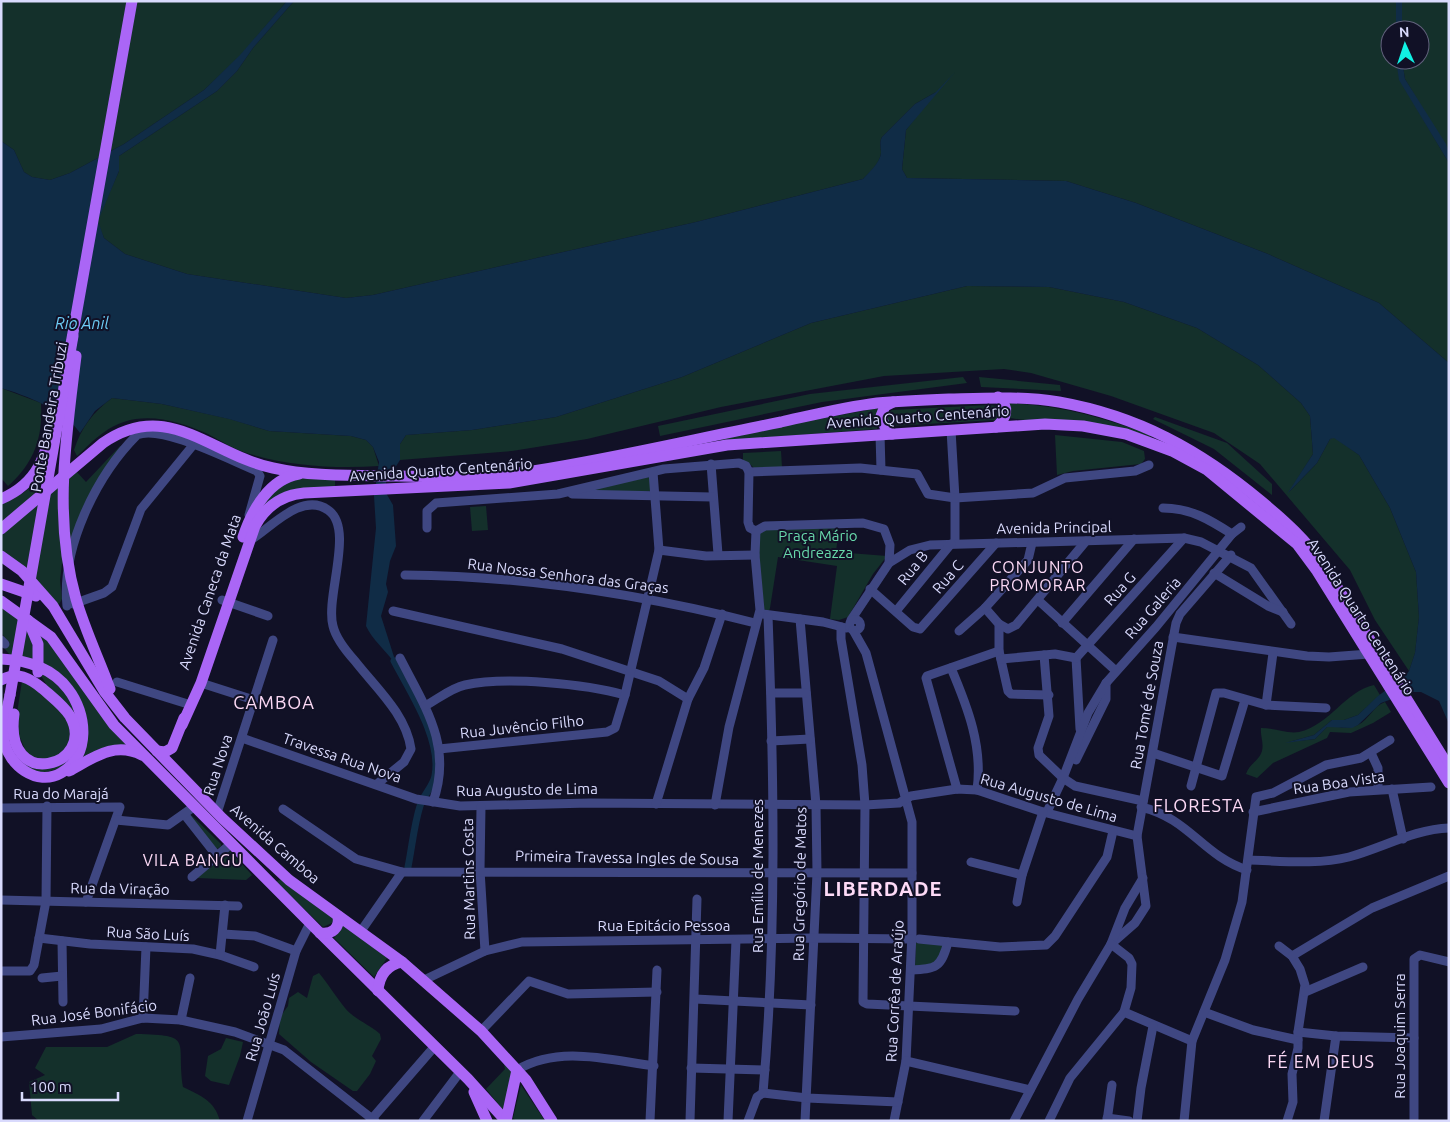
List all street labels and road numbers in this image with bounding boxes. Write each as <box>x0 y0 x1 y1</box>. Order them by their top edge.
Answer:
street label: Ponte Bandeira Tribuzi <box>27 341 70 493</box>
street label: Avenida Quarto Centenário <box>826 402 1010 431</box>
street label: Avenida Quarto Centenário <box>349 455 533 484</box>
street label: Avenida Caneca da Mata <box>175 512 244 672</box>
street label: Avenida Principal <box>996 518 1112 537</box>
street label: Avenida Quarto Centenário <box>1304 535 1419 698</box>
street label: Rua B <box>894 547 931 588</box>
street label: Rua Nossa Senhora das Graças <box>467 555 670 596</box>
street label: Rua C <box>929 557 967 597</box>
street label: Rua G <box>1100 568 1139 609</box>
street label: Rua Galeria <box>1121 573 1184 642</box>
street label: Rua Tomé de Souza <box>1127 639 1166 771</box>
street label: Rua Juvêncio Filho <box>459 712 585 741</box>
street label: Travessa Rua Nova <box>281 729 404 786</box>
street label: Rua Nova <box>200 732 235 798</box>
street label: Rua Boa Vista <box>1292 768 1386 797</box>
street label: Rua Augusto de Lima <box>979 770 1120 825</box>
street label: Rua Augusto de Lima <box>456 780 598 799</box>
street label: Rua do Marajá <box>13 785 109 802</box>
street label: Rua Emílio de Menezes <box>749 799 766 953</box>
street label: Avenida Camboa <box>227 800 323 887</box>
street label: Rua Gregório de Matos <box>790 807 809 961</box>
street label: Rua Martins Costa <box>459 818 478 940</box>
street label: Primeira Travessa Ingles de Sousa <box>515 847 739 868</box>
street label: Rua da Viração <box>70 879 170 898</box>
street label: Rua Epitácio Pessoa <box>598 917 730 934</box>
street label: Rua Corrêa de Araújo <box>882 919 907 1063</box>
street label: Rua São Luís <box>106 923 190 944</box>
street label: Rua João Luís <box>242 971 283 1063</box>
street label: Rua Joaquim Serra <box>1391 973 1408 1099</box>
street label: Rua José Bonifácio <box>30 996 158 1029</box>

